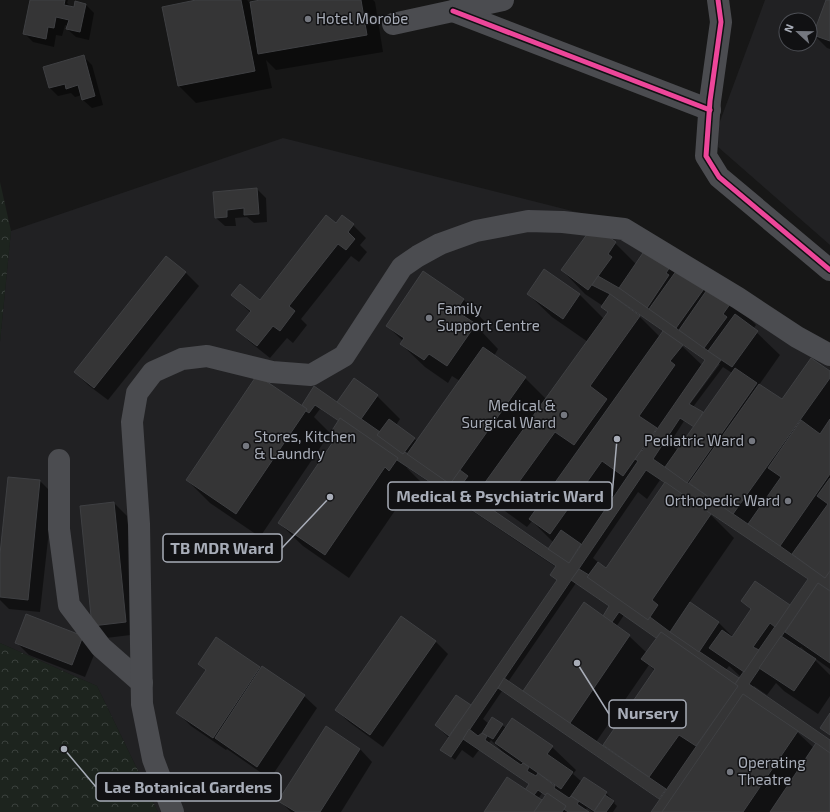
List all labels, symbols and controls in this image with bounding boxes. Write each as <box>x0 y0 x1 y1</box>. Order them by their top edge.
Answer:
place label: Hotel Morobe <box>316 9 408 27</box>
north arrow <box>778 12 818 52</box>
marker: Hotel Morobe <box>303 14 313 24</box>
text: N <box>781 22 796 34</box>
place label: Family Support Centre <box>437 299 540 334</box>
marker: Family Support Centre <box>424 313 434 323</box>
place label: Medical & Surgical Ward <box>461 396 556 431</box>
marker: Medical & Surgical Ward <box>559 410 569 420</box>
place label: Stores, Kitchen & Laundry <box>254 427 356 462</box>
place label: Pediatric Ward <box>644 431 744 449</box>
marker: Pediatric Ward <box>747 436 757 446</box>
marker: Stores, Kitchen & Laundry <box>241 441 251 451</box>
callout: Medical & Psychiatric Ward <box>388 482 612 510</box>
text: Medical & Psychiatric Ward <box>396 486 604 506</box>
place label: Orthopedic Ward <box>665 491 780 509</box>
marker: Orthopedic Ward <box>783 496 793 506</box>
callout: TB MDR Ward <box>163 534 282 562</box>
text: TB MDR Ward <box>170 538 274 557</box>
callout: Nursery <box>609 700 686 728</box>
text: Nursery <box>617 703 679 723</box>
place label: Operating Theatre <box>738 753 806 788</box>
marker: Operating Theatre <box>725 767 735 777</box>
callout: Lae Botanical Gardens <box>96 773 281 801</box>
text: Lae Botanical Gardens <box>104 777 272 796</box>

